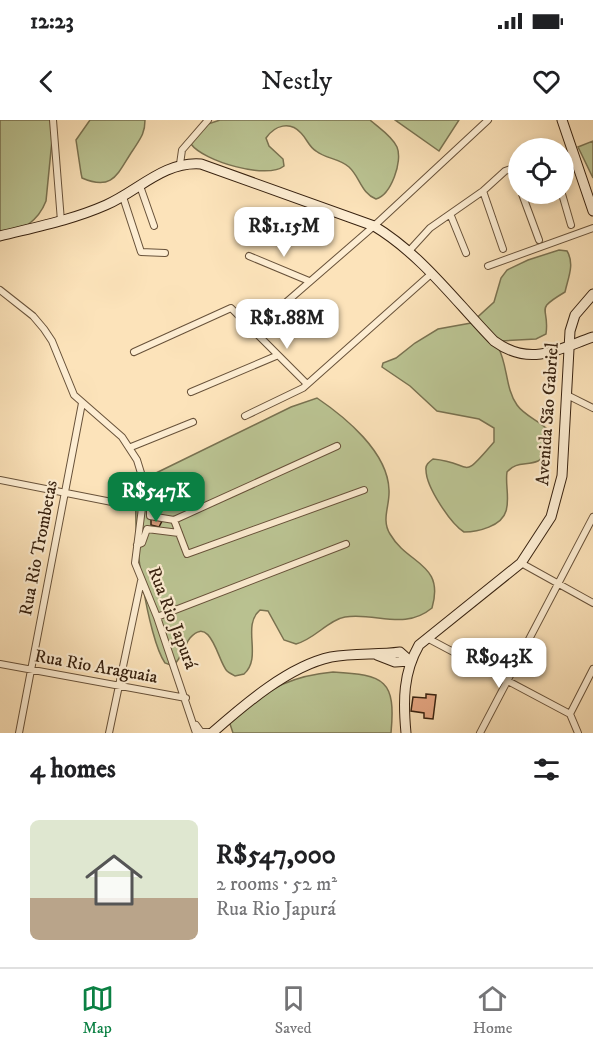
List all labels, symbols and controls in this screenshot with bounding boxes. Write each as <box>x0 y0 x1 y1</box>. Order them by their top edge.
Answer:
text: 12:23 <box>30 8 74 35</box>
text: Nestly <box>261 64 332 98</box>
icon: back <box>30 65 63 98</box>
icon: heart <box>530 65 563 98</box>
map controls <box>508 138 574 204</box>
button: locate <box>508 138 574 204</box>
pin: R$1.15M <box>229 207 339 258</box>
text: R$1.15M <box>248 214 320 239</box>
pin: R$1.88M <box>232 299 342 350</box>
text: R$1.88M <box>250 306 324 331</box>
street label: Avenida São Gabriel <box>532 341 564 486</box>
pin: R$547K <box>107 472 205 523</box>
street label: Rua Rio Trombetas <box>15 478 63 618</box>
text: R$547K <box>122 479 190 504</box>
street label: Rua Rio Japurá <box>142 564 202 673</box>
pin: R$943K <box>450 638 548 689</box>
street label: Rua Rio Araguaia <box>33 645 160 689</box>
text: R$943K <box>465 645 533 670</box>
text: 4 homes <box>30 753 116 786</box>
icon: filters <box>530 753 563 786</box>
text: R$547,000 <box>216 839 336 872</box>
icon: home <box>78 844 150 916</box>
text: 2 rooms · 52 m² <box>216 872 337 897</box>
text: Rua Rio Japurá <box>216 897 336 922</box>
tab: Map <box>81 982 114 1038</box>
tab: Saved <box>275 982 312 1038</box>
tab: Home <box>473 982 512 1038</box>

